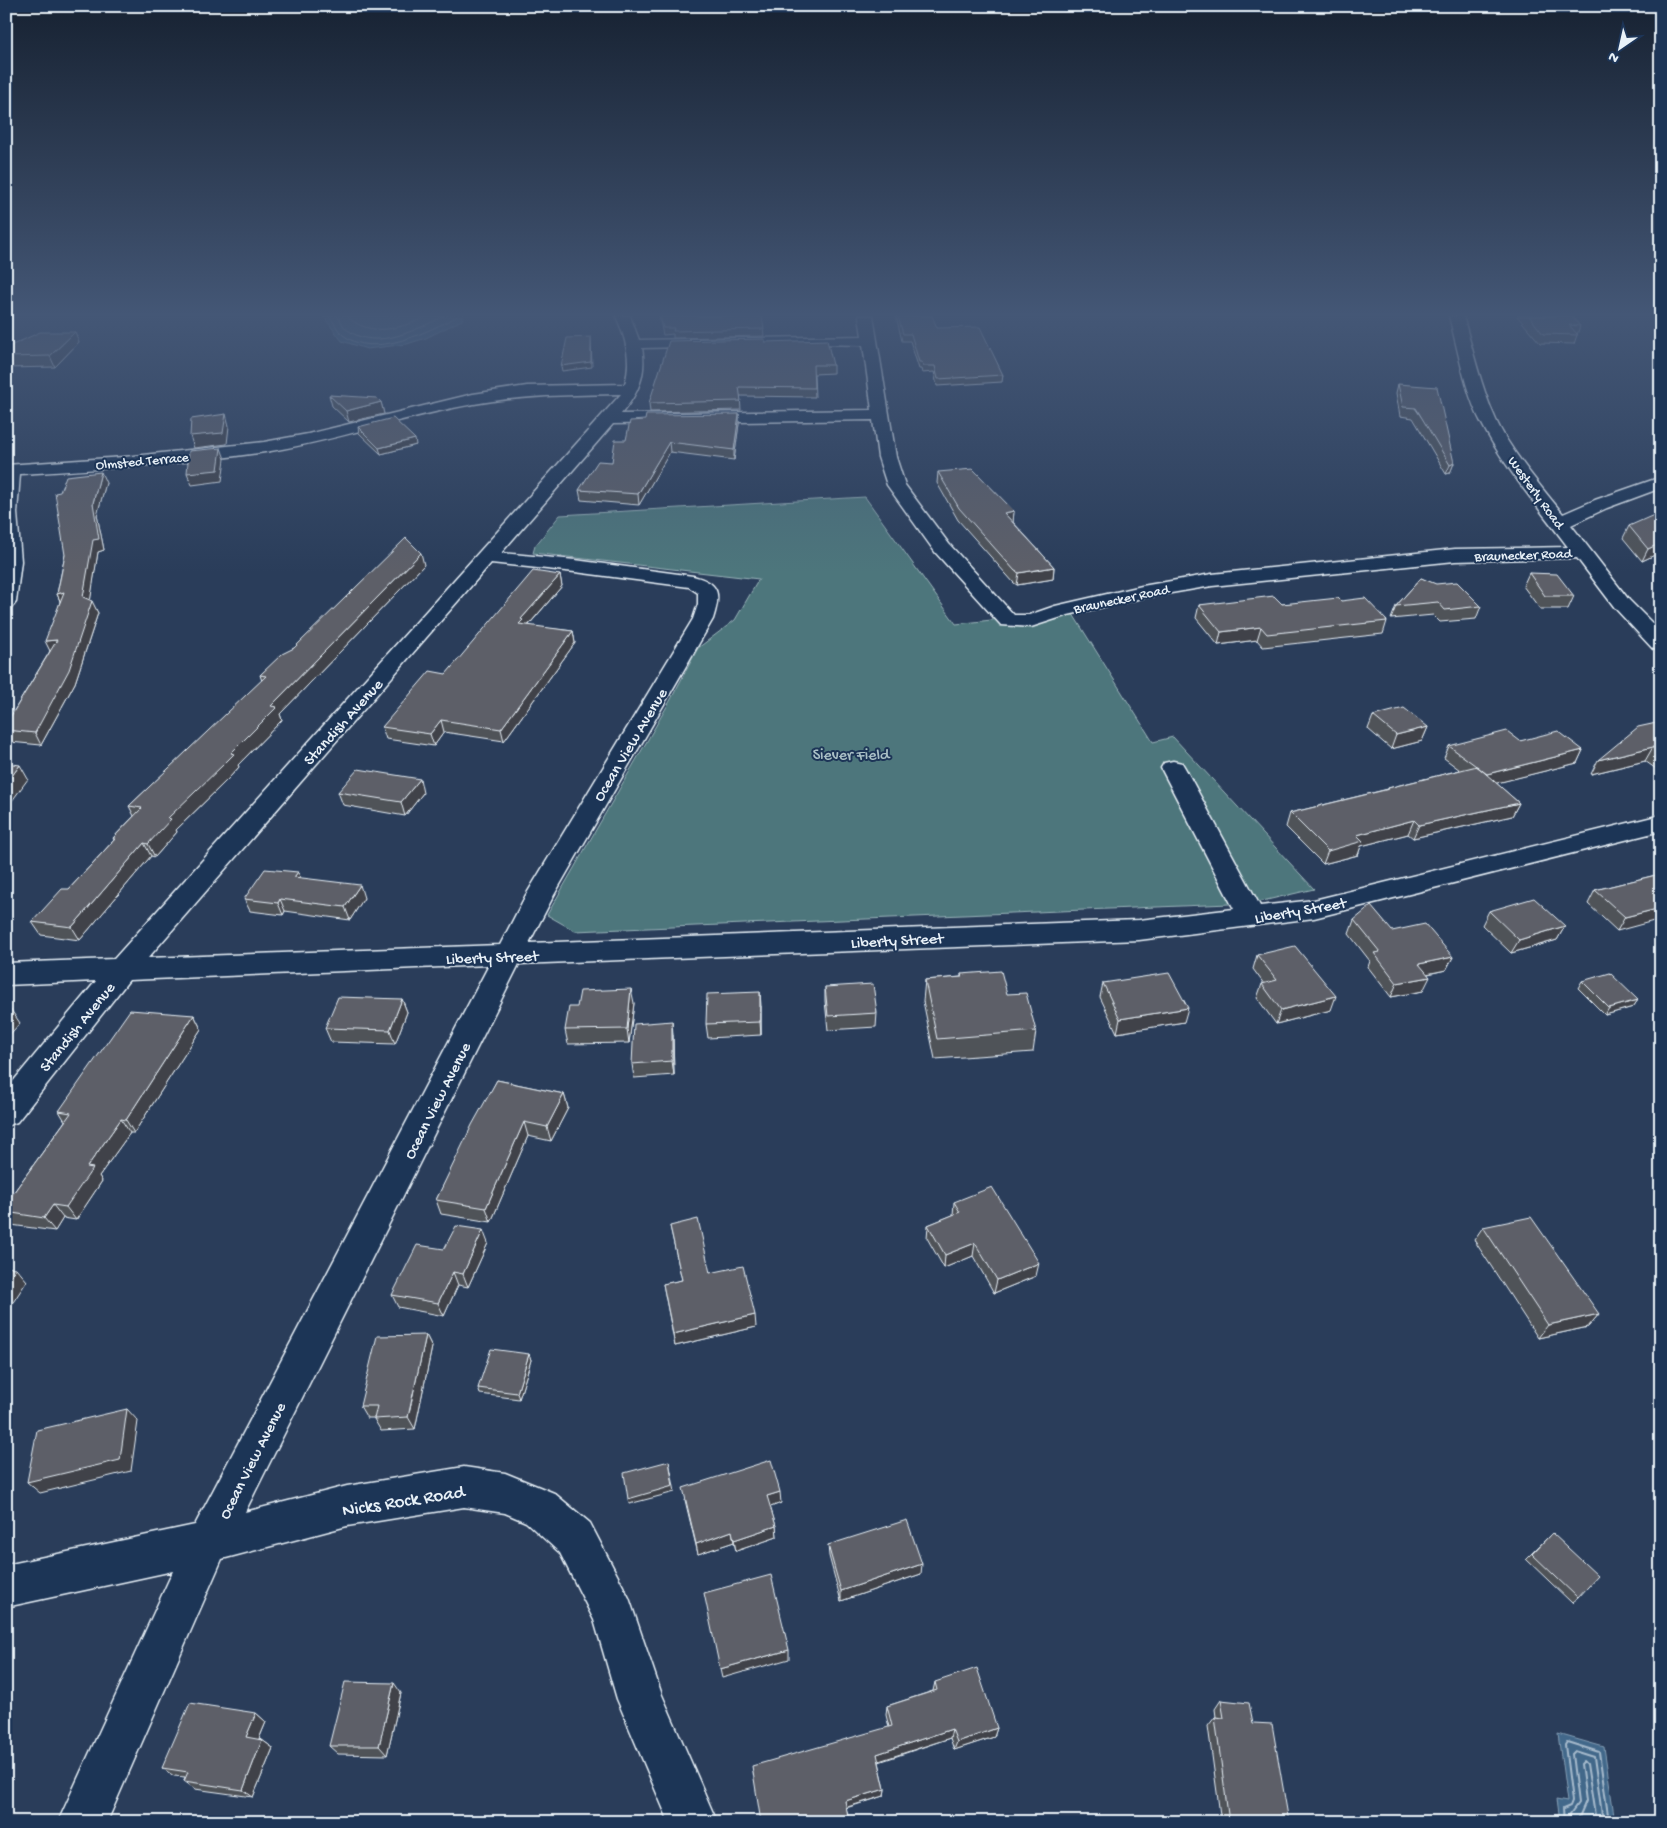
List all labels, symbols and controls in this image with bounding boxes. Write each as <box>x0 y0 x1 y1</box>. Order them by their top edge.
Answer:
north arrow <box>1594 22 1644 72</box>
text: N <box>1606 47 1623 66</box>
street label: Olmsted Terrace <box>95 450 190 475</box>
street label: Westerly Road <box>1503 454 1568 535</box>
street label: Braunecker Road <box>1473 546 1574 567</box>
street label: Braunecker Road <box>1071 582 1173 619</box>
street label: Standish Avenue <box>301 676 389 770</box>
street label: Ocean View Avenue <box>591 685 674 806</box>
park label: Siever Field <box>813 747 891 766</box>
street label: Liberty Street <box>1253 895 1349 930</box>
street label: Liberty Street <box>850 931 945 954</box>
street label: Liberty Street <box>446 948 540 971</box>
street label: Standish Avenue <box>37 979 121 1077</box>
street label: Ocean View Avenue <box>401 1039 477 1163</box>
street label: Ocean View Avenue <box>216 1399 292 1523</box>
street label: Nicks Rock Road <box>341 1481 468 1523</box>

